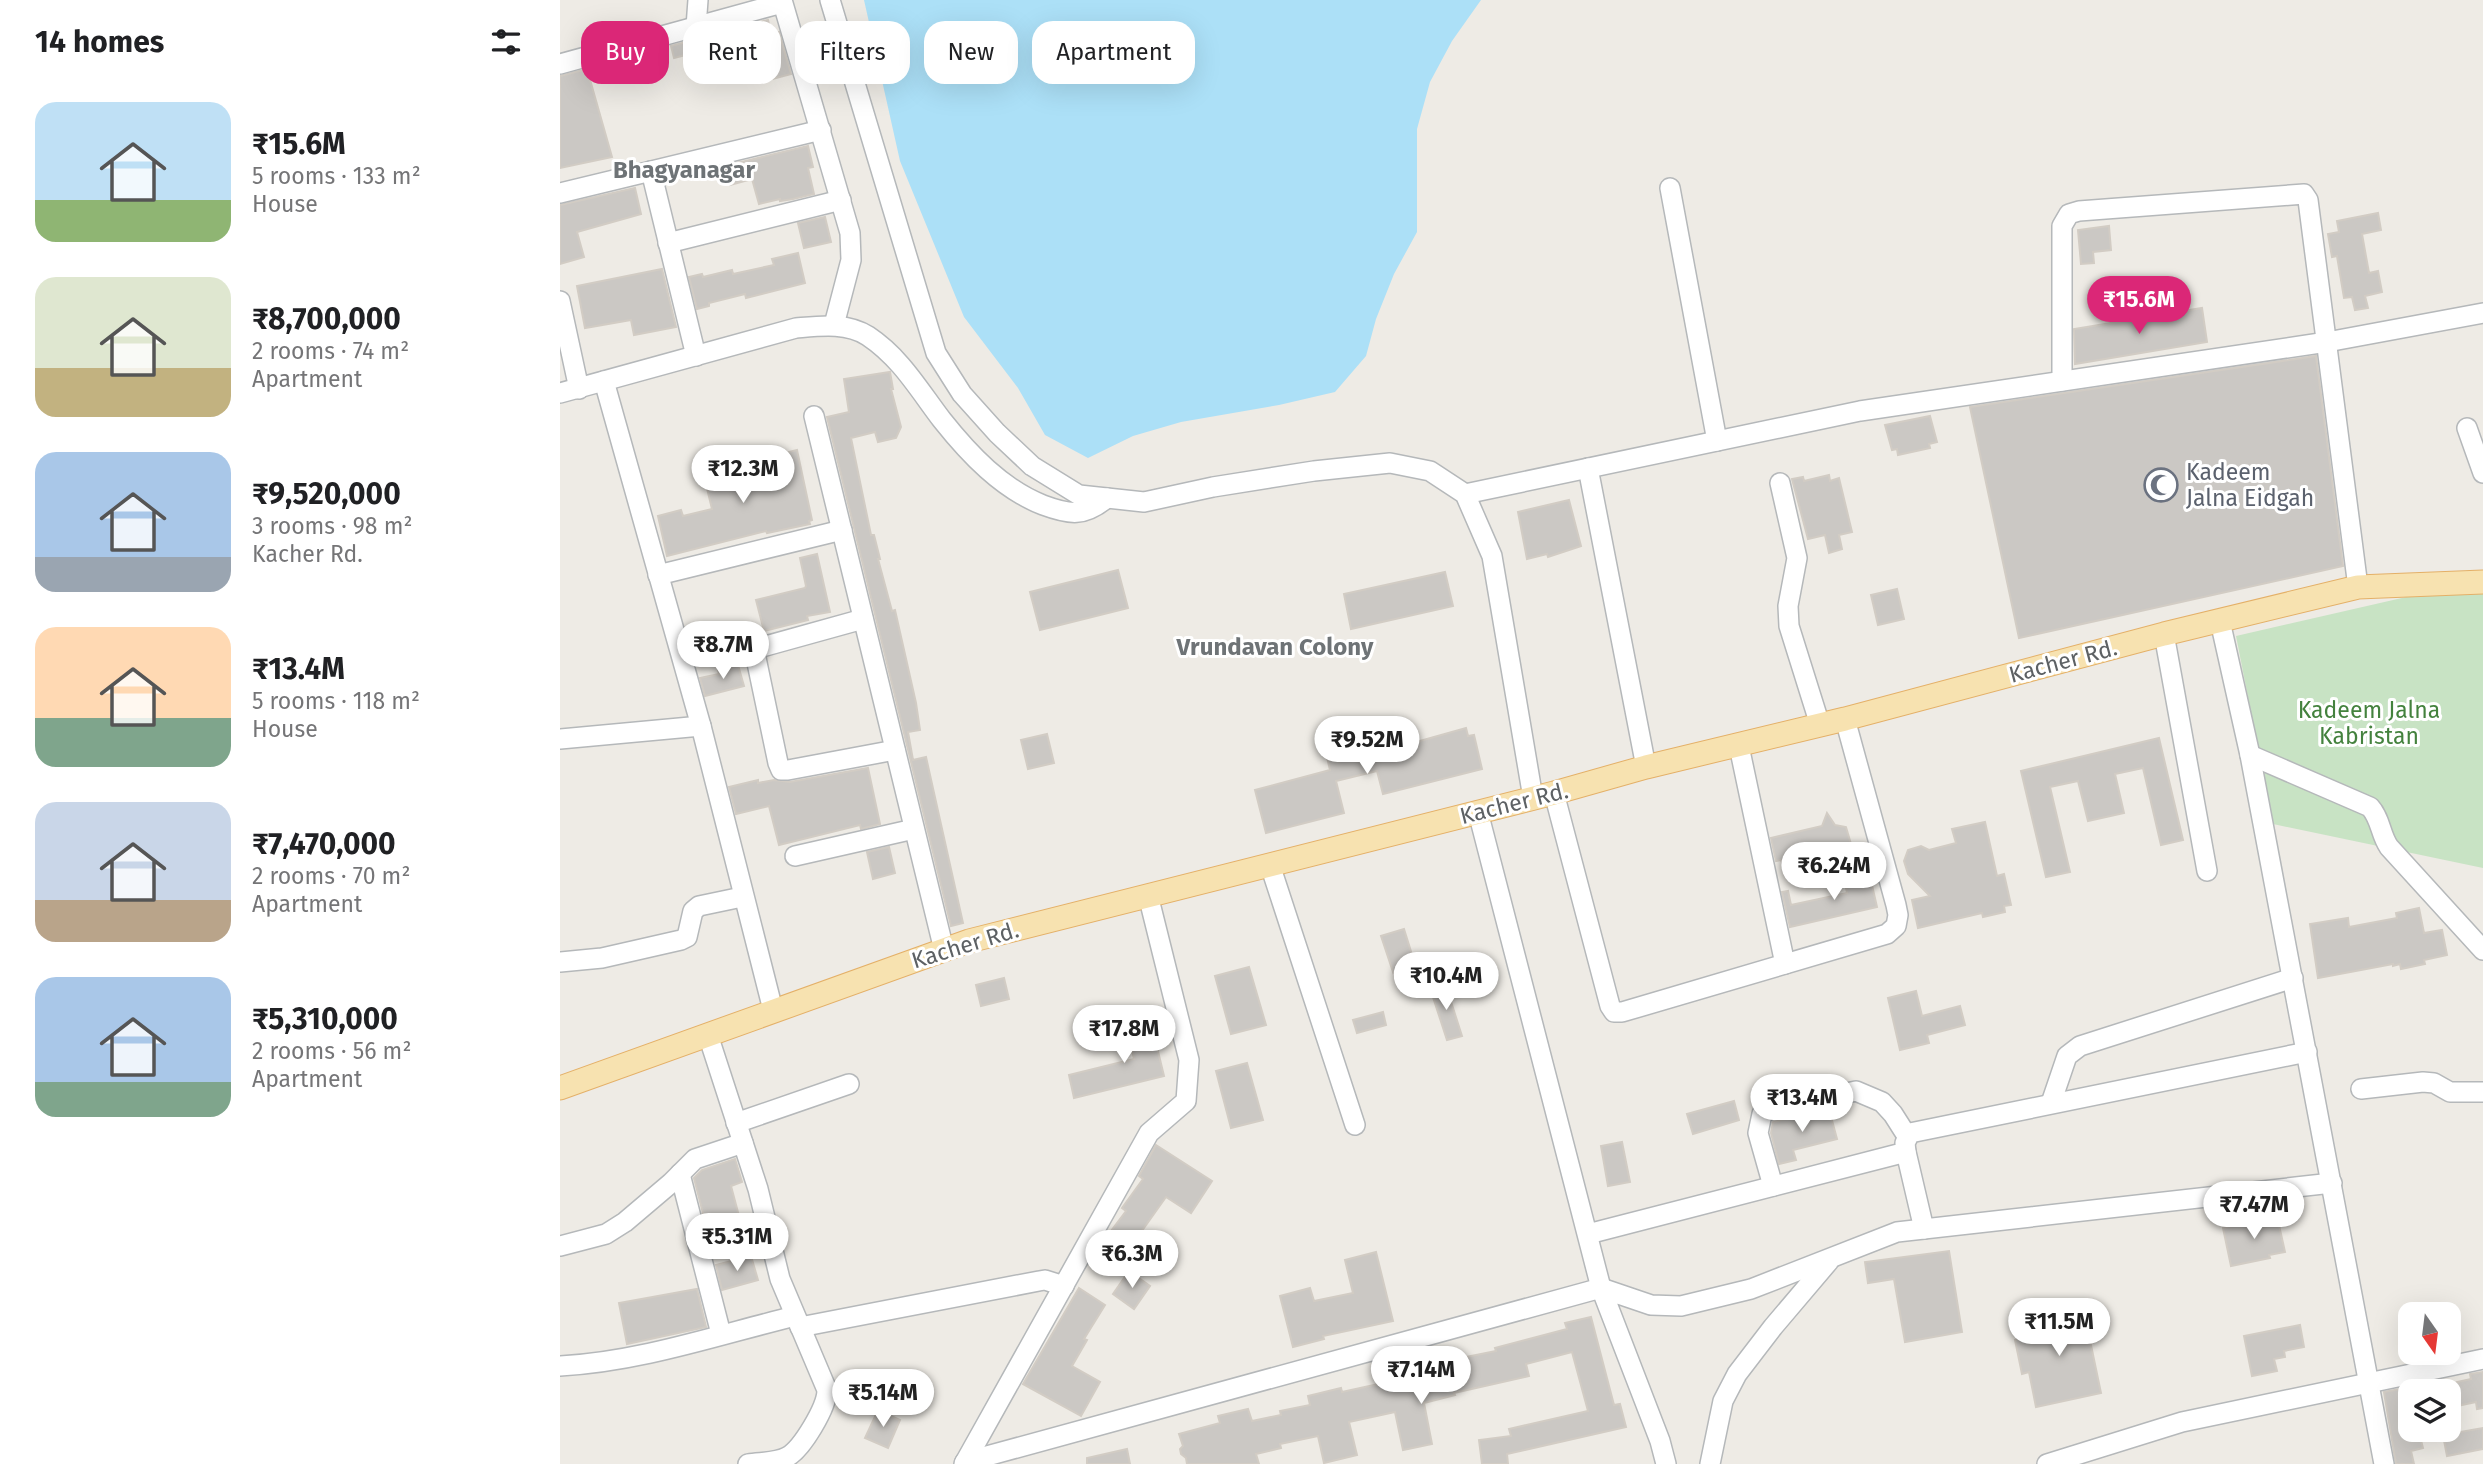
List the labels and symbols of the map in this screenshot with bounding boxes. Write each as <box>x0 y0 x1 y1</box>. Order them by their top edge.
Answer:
district label: Bhagyanagar <box>613 156 755 184</box>
pin: ₹15.6M <box>2082 276 2196 336</box>
pin: ₹12.3M <box>686 446 800 505</box>
place label: Kadeem Jalna Eidgah <box>2186 458 2314 512</box>
mosque icon: Kadeem Jalna Eidgah <box>2142 466 2180 504</box>
pin: ₹8.7M <box>674 622 772 681</box>
district label: Vrundavan Colony <box>1176 633 1374 661</box>
street label: Kacher Rd. <box>2006 633 2120 689</box>
park label: Kadeem Jalna Kabristan <box>2298 696 2440 750</box>
pin: ₹9.52M <box>1310 716 1424 776</box>
street label: Kacher Rd. <box>1457 776 1571 830</box>
pin: ₹6.24M <box>1777 842 1891 902</box>
street label: Kacher Rd. <box>908 915 1022 975</box>
pin: ₹10.4M <box>1389 953 1503 1012</box>
pin: ₹17.8M <box>1067 1006 1181 1065</box>
pin: ₹13.4M <box>1745 1074 1859 1134</box>
pin: ₹7.47M <box>2197 1182 2311 1241</box>
pin: ₹5.31M <box>680 1214 794 1273</box>
pin: ₹6.3M <box>1083 1230 1181 1290</box>
pin: ₹11.5M <box>2002 1298 2116 1358</box>
north arrow <box>2398 1302 2460 1365</box>
pin: ₹7.14M <box>1364 1346 1478 1406</box>
pin: ₹5.14M <box>826 1370 940 1429</box>

